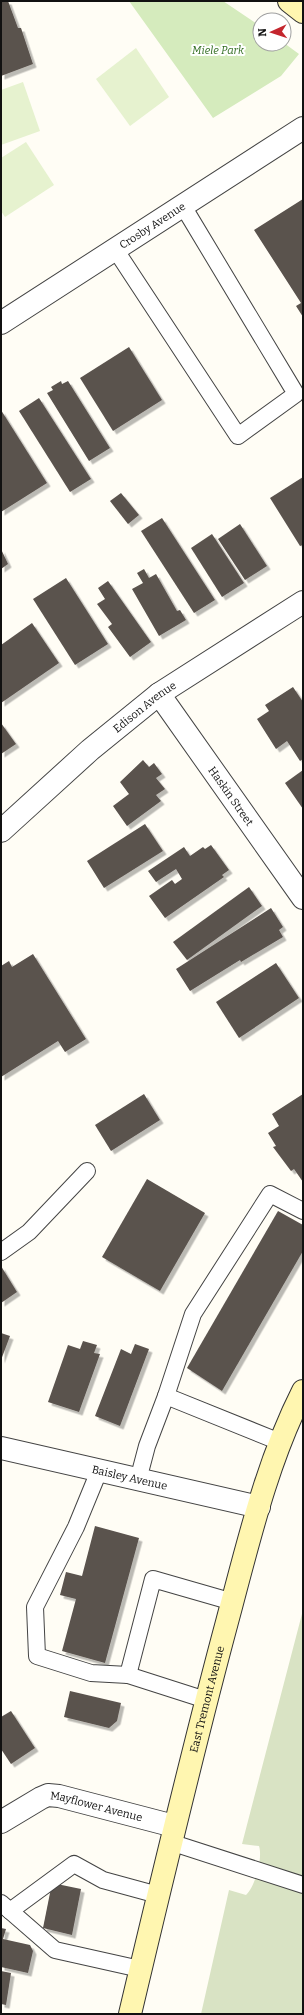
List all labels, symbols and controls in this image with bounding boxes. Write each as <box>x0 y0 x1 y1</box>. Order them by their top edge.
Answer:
north arrow <box>252 12 292 52</box>
text: N <box>256 27 269 37</box>
park label: Miele Park <box>192 44 245 57</box>
street label: Crosby Avenue <box>117 199 188 251</box>
street label: Edison Avenue <box>110 678 178 735</box>
street label: Haskin Street <box>206 764 256 828</box>
street label: Baisley Avenue <box>91 1462 169 1492</box>
street label: East Tremont Avenue <box>187 1644 227 1754</box>
street label: Mayflower Avenue <box>50 1789 144 1824</box>

